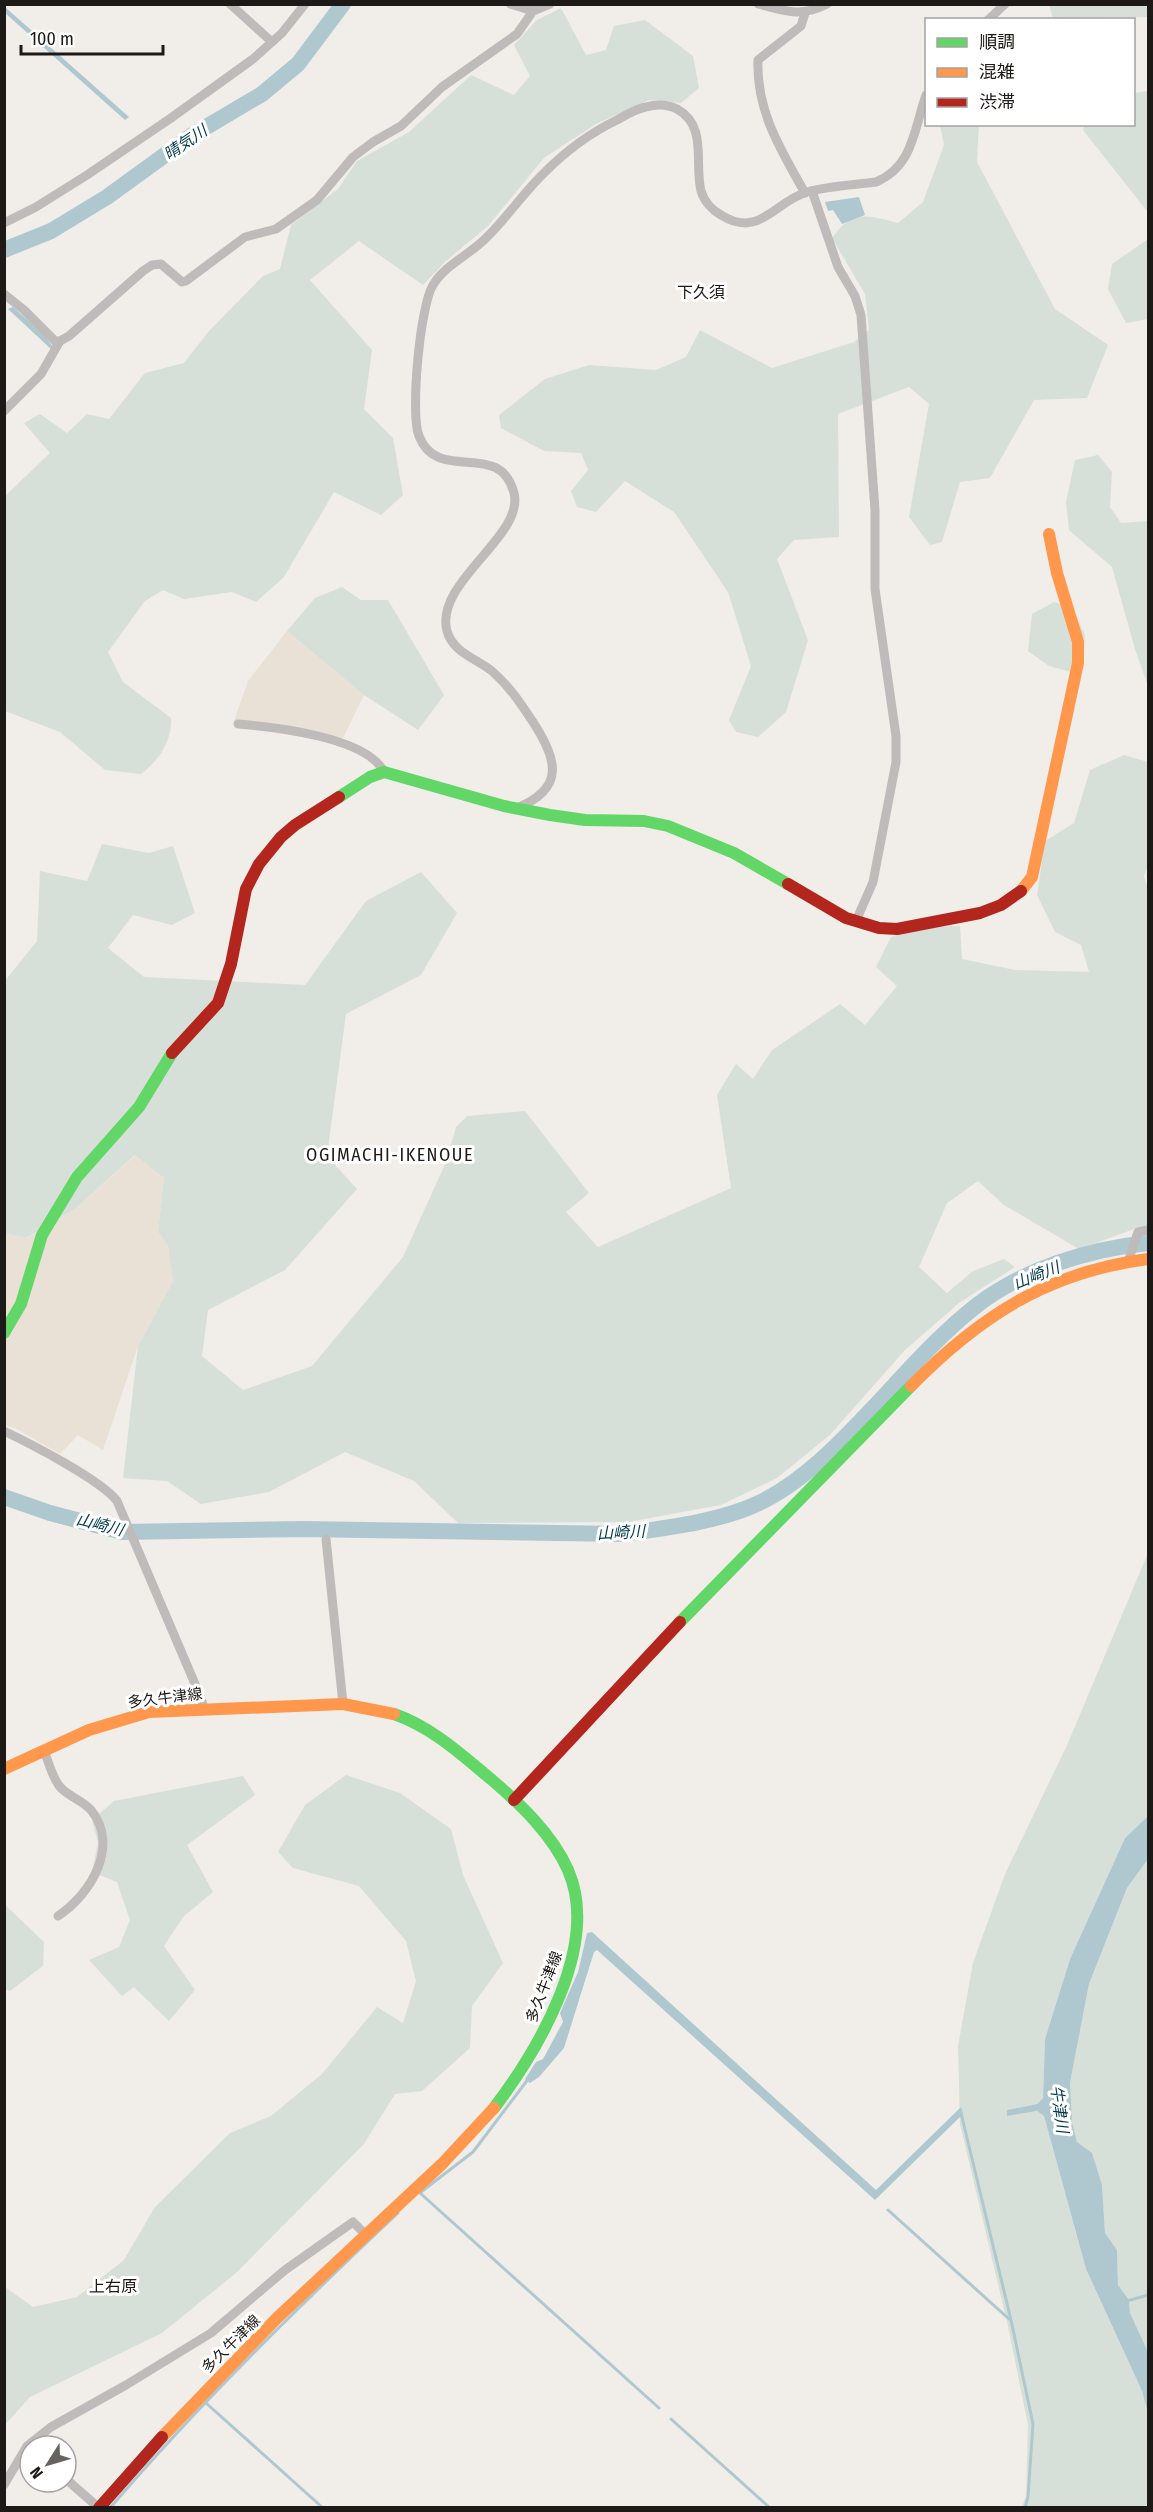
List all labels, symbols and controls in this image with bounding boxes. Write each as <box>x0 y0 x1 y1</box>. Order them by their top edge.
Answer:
scale bar <box>21 18 164 56</box>
legend <box>925 18 1135 126</box>
text: 100 m <box>30 28 74 50</box>
text: 順調 <box>979 31 1015 53</box>
text: 混雑 <box>979 61 1015 83</box>
text: 渋滞 <box>979 91 1015 113</box>
water label: 晴気川 <box>160 120 212 164</box>
district label: 下久須 <box>677 283 725 302</box>
district label: OGIMACHI-IKENOUE <box>306 1144 474 1166</box>
water label: 山崎川 <box>1010 1257 1064 1293</box>
water label: 山崎川 <box>74 1509 127 1540</box>
water label: 山崎川 <box>597 1522 647 1543</box>
street label: 多久牛津線 <box>127 1684 203 1712</box>
street label: 多久牛津線 <box>522 1949 566 2025</box>
water label: 牛津川 <box>1047 2084 1073 2136</box>
district label: 上右原 <box>89 2277 137 2296</box>
street label: 多久牛津線 <box>198 2311 264 2377</box>
north arrow <box>18 2434 78 2494</box>
text: N <box>26 2463 47 2482</box>

